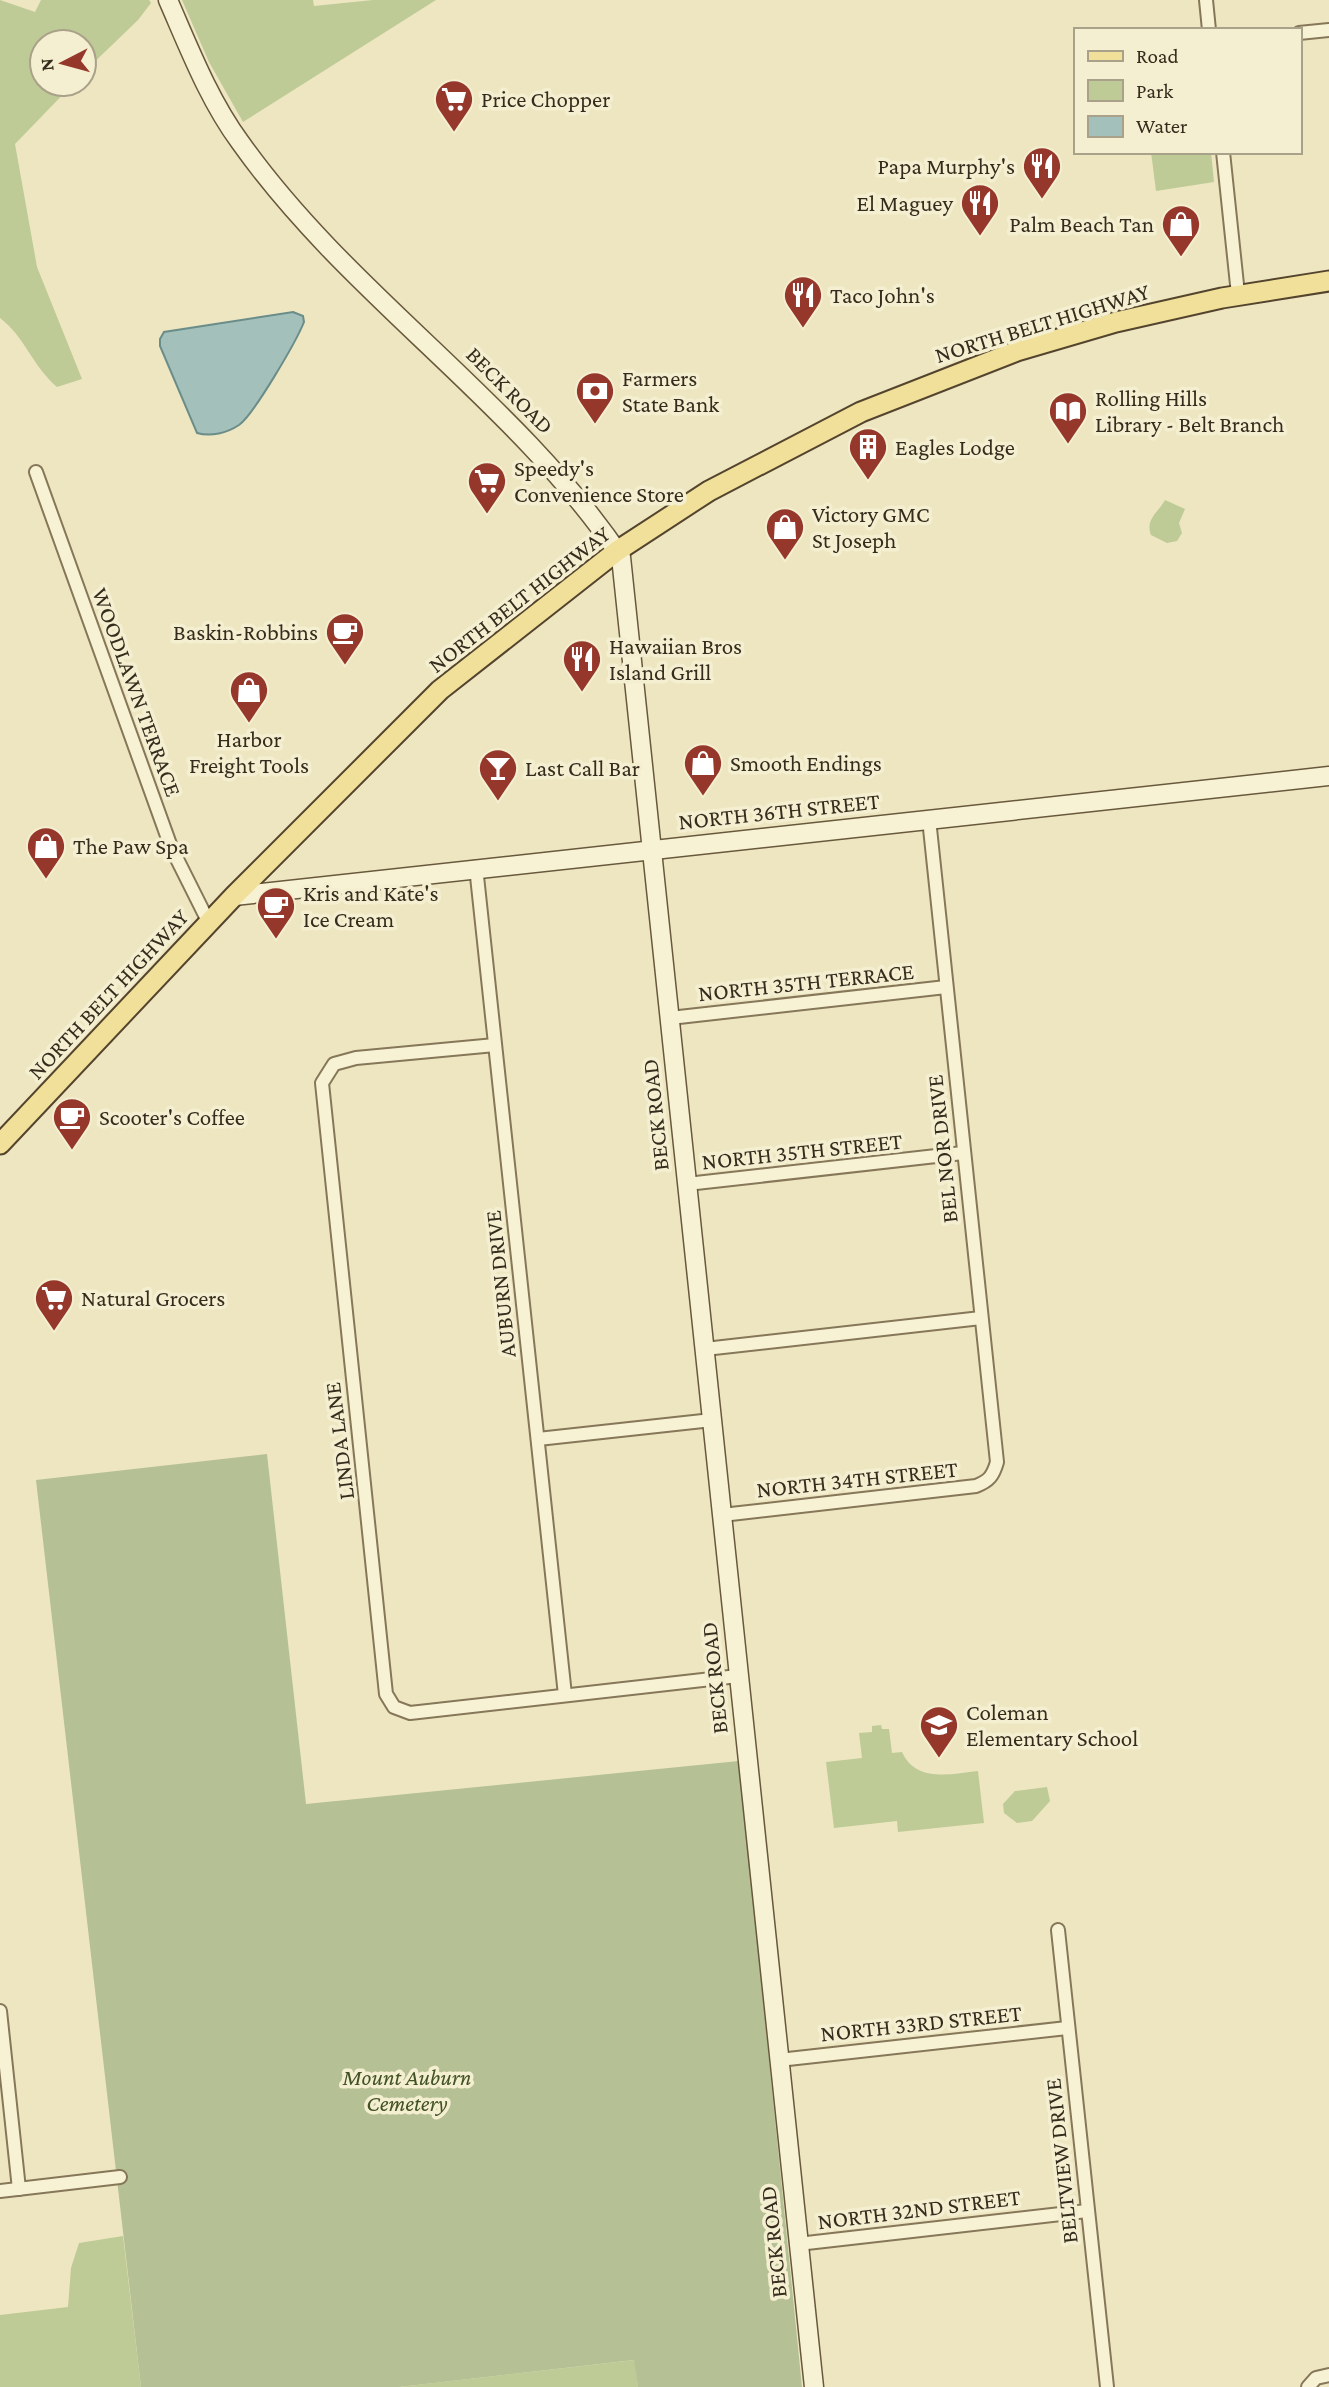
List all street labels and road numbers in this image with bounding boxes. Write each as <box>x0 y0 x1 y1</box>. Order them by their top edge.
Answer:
street label: NORTH BELT HIGHWAY <box>932 278 1153 368</box>
street label: BECK ROAD <box>461 341 559 439</box>
street label: NORTH BELT HIGHWAY <box>423 520 615 678</box>
street label: WOODLAWN TERRACE <box>87 584 187 800</box>
street label: NORTH 36TH STREET <box>677 787 881 835</box>
street label: NORTH BELT HIGHWAY <box>22 903 194 1084</box>
street label: NORTH 35TH TERRACE <box>697 958 915 1006</box>
street label: BECK ROAD <box>636 1058 674 1172</box>
street label: BEL NOR DRIVE <box>921 1073 963 1225</box>
street label: NORTH 35TH STREET <box>700 1127 904 1174</box>
street label: AUBURN DRIVE <box>479 1209 521 1359</box>
street label: LINDA LANE <box>319 1381 359 1501</box>
street label: NORTH 34TH STREET <box>755 1455 960 1503</box>
street label: BECK ROAD <box>695 1621 733 1735</box>
street label: NORTH 33RD STREET <box>819 1999 1023 2046</box>
street label: BELTVIEW DRIVE <box>1039 2077 1083 2245</box>
street label: NORTH 32ND STREET <box>816 2184 1023 2234</box>
street label: BECK ROAD <box>754 2185 792 2299</box>

